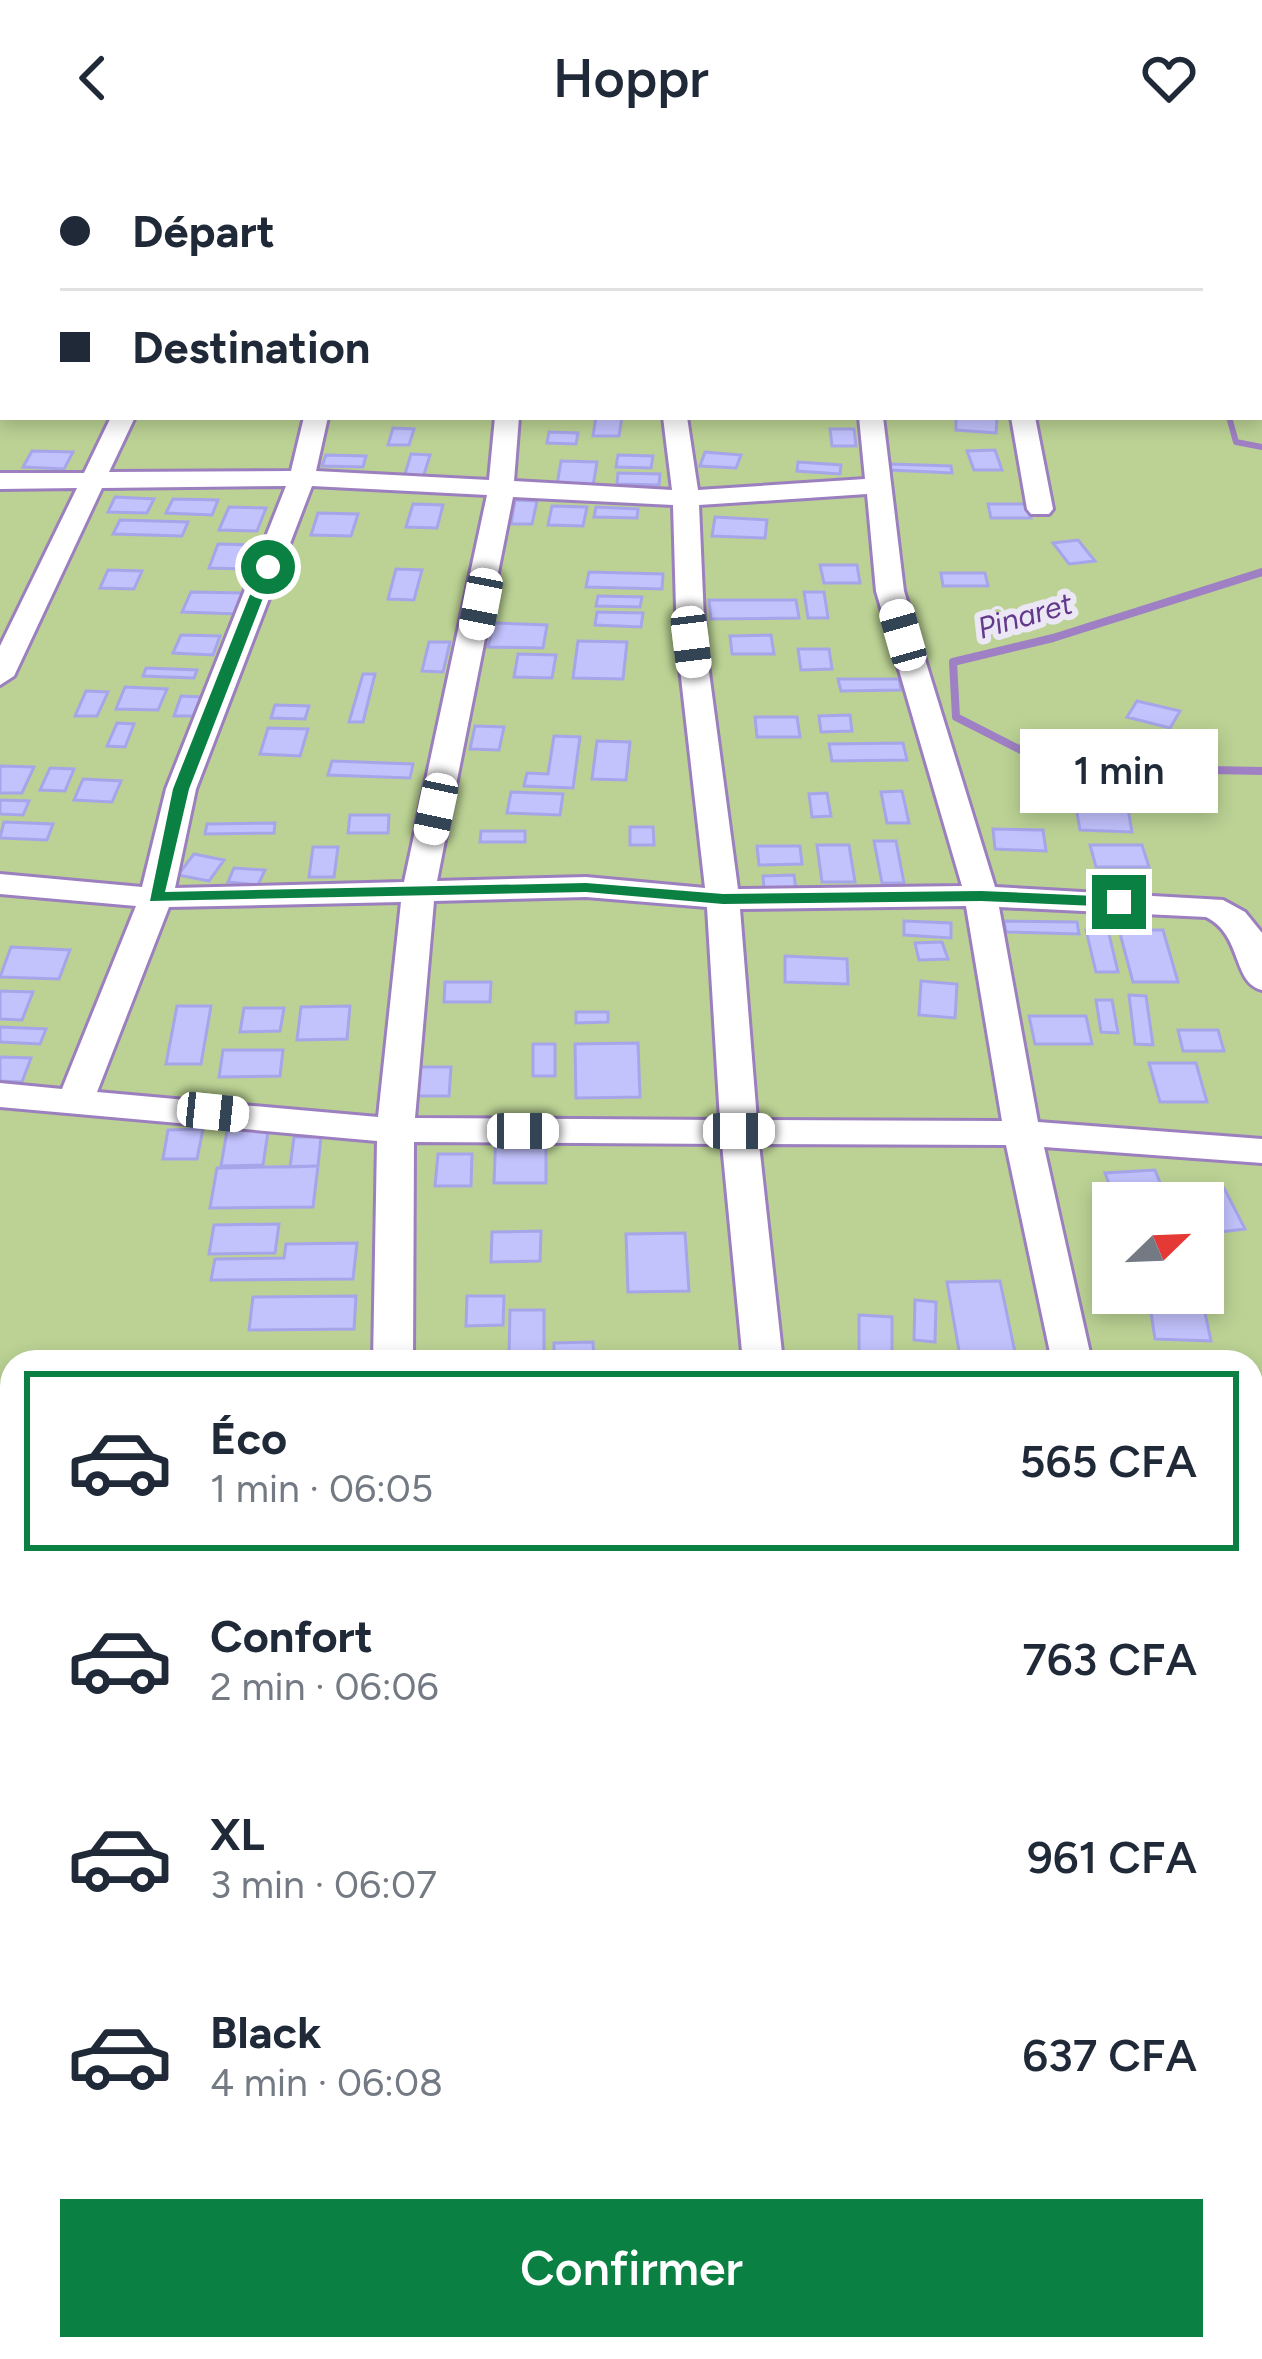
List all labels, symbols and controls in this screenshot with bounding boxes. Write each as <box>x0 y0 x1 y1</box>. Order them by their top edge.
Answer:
icon: back <box>60 45 126 111</box>
icon: heart <box>1136 45 1202 111</box>
text: Hoppr <box>553 46 709 111</box>
text: Départ <box>132 204 275 258</box>
text: Destination <box>132 320 370 374</box>
route start <box>241 540 295 594</box>
car <box>456 565 506 643</box>
water label: Pinaret <box>973 584 1077 647</box>
car <box>876 595 930 675</box>
car <box>669 604 713 680</box>
callout: 1 min <box>1020 728 1218 812</box>
text: 1 min <box>1073 747 1165 794</box>
car <box>411 770 461 848</box>
route end <box>1092 875 1146 929</box>
car <box>175 1090 251 1134</box>
car <box>487 1113 559 1149</box>
car <box>703 1113 775 1149</box>
north arrow <box>1092 1182 1224 1314</box>
map controls <box>1092 1182 1224 1314</box>
icon: car <box>66 1407 174 1515</box>
text: Éco <box>210 1411 287 1465</box>
text: 565 CFA <box>1020 1434 1197 1488</box>
text: 1 min · 06:05 <box>210 1465 433 1512</box>
icon: car <box>66 1605 174 1713</box>
text: Confort <box>210 1609 373 1663</box>
text: 763 CFA <box>1022 1632 1197 1686</box>
text: 2 min · 06:06 <box>210 1663 439 1710</box>
icon: car <box>66 1803 174 1911</box>
text: XL <box>210 1807 265 1861</box>
text: 961 CFA <box>1027 1830 1197 1884</box>
text: 3 min · 06:07 <box>210 1861 437 1908</box>
icon: car <box>66 2001 174 2109</box>
text: Black <box>210 2005 321 2059</box>
text: 637 CFA <box>1022 2028 1197 2082</box>
text: 4 min · 06:08 <box>210 2059 443 2106</box>
button: Confirmer <box>60 2199 1203 2337</box>

